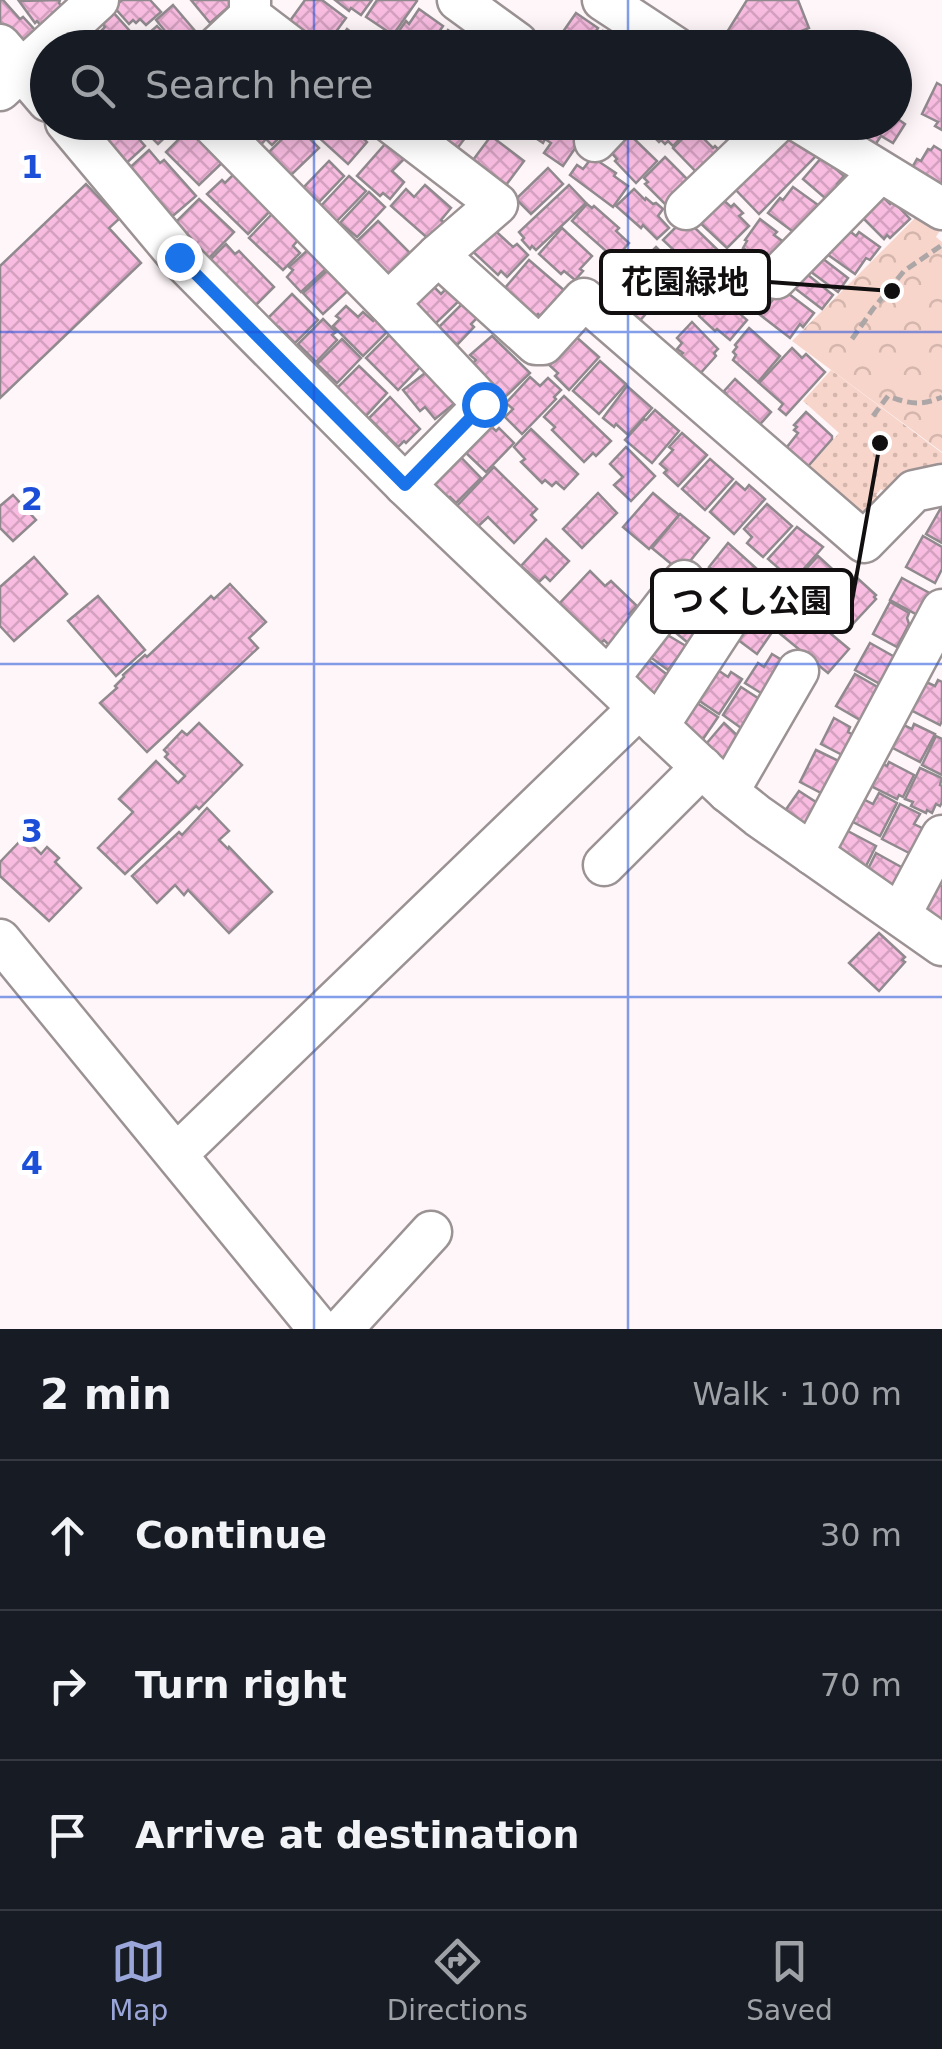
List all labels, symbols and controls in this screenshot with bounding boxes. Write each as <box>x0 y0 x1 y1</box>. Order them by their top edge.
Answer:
search box <box>30 30 912 140</box>
icon: search <box>65 58 120 113</box>
text: Search here <box>145 63 373 107</box>
text: 1 <box>21 148 43 186</box>
route end <box>157 235 203 281</box>
callout: 花園緑地 <box>601 251 769 313</box>
text: 花園緑地 <box>621 263 749 301</box>
route start <box>462 382 508 428</box>
text: 2 <box>21 480 43 518</box>
callout: つくし公園 <box>652 570 852 632</box>
text: つくし公園 <box>672 582 832 620</box>
text: 3 <box>21 812 43 850</box>
text: 4 <box>21 1144 43 1182</box>
text: 2 min <box>40 1370 172 1419</box>
text: Walk · 100 m <box>692 1375 902 1413</box>
icon: ahead <box>40 1508 95 1563</box>
text: Continue <box>135 1513 327 1557</box>
text: 30 m <box>820 1516 902 1554</box>
icon: right <box>40 1658 95 1713</box>
text: Turn right <box>135 1663 347 1707</box>
text: 70 m <box>820 1666 902 1704</box>
icon: arrive <box>40 1808 95 1863</box>
text: Arrive at destination <box>135 1813 580 1857</box>
tab: Map <box>109 1934 168 2027</box>
tab: Directions <box>387 1934 528 2027</box>
tab: Saved <box>746 1934 833 2027</box>

